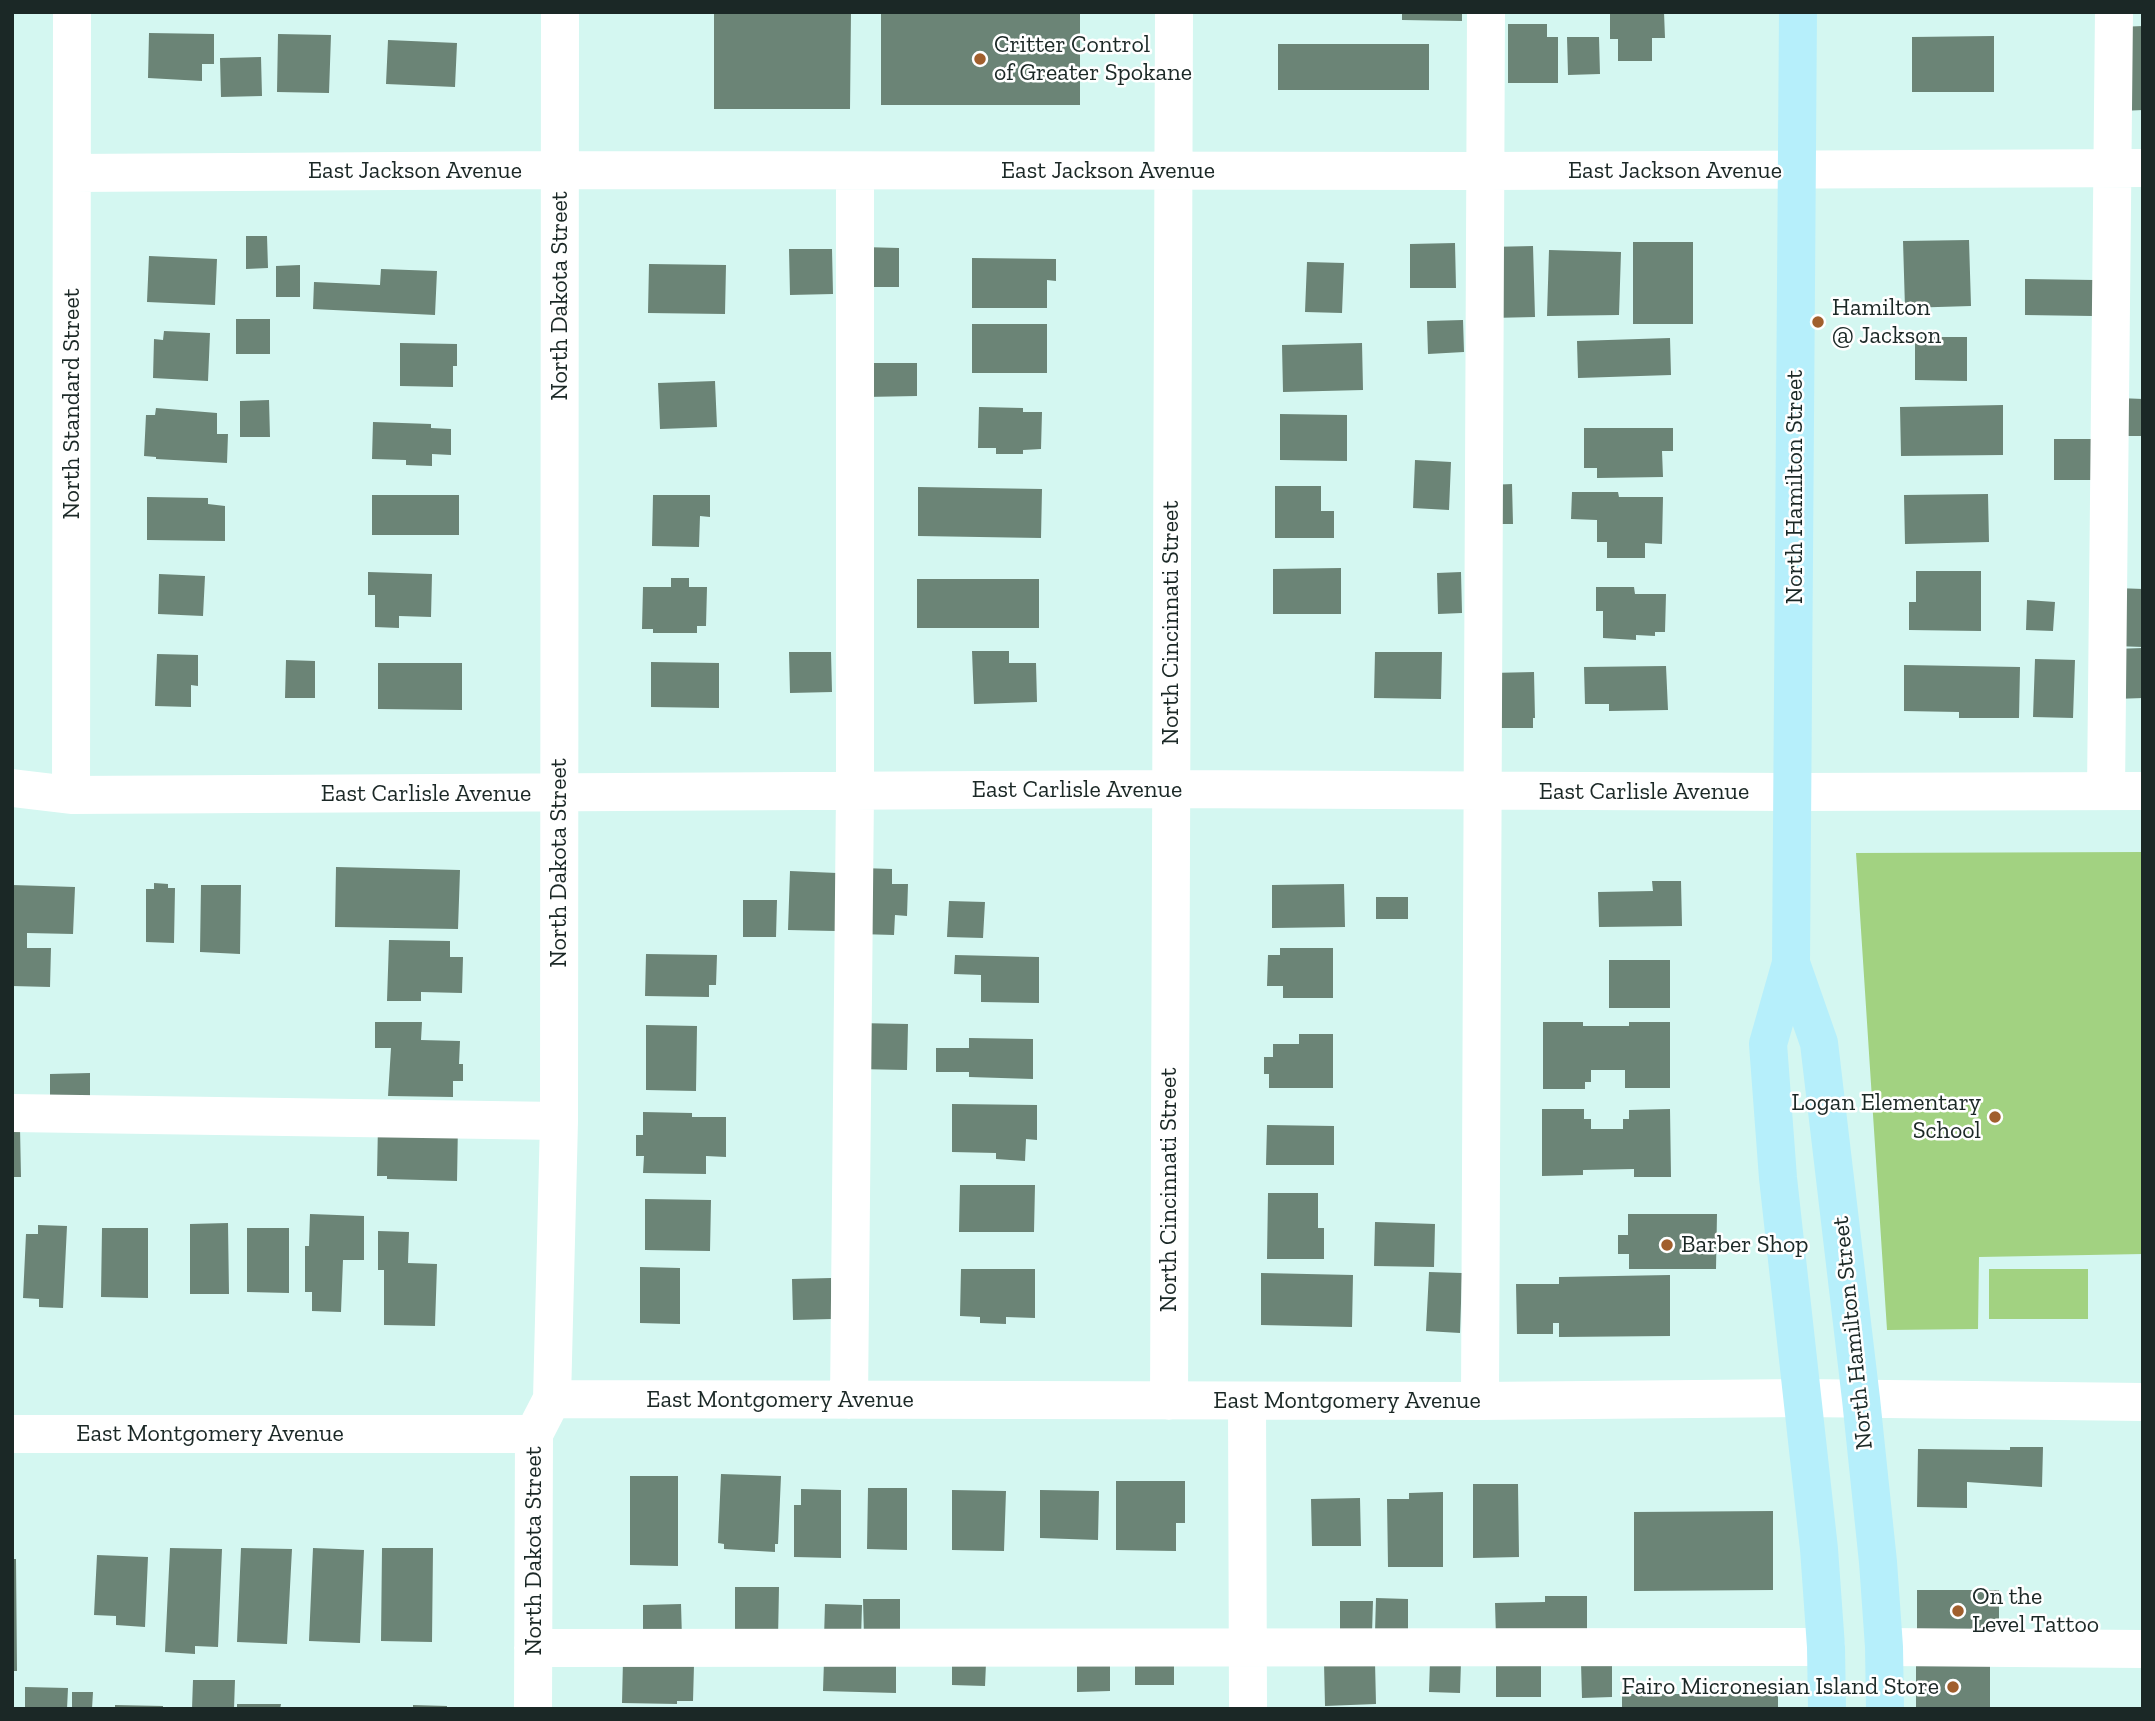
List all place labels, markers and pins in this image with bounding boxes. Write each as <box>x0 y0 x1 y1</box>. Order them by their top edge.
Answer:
place label: Critter Control of Greater Spokane <box>994 31 1192 87</box>
marker: Critter Control of Greater Spokane <box>972 51 988 67</box>
place label: Hamilton @ Jackson <box>1832 294 1941 350</box>
marker: Hamilton @ Jackson <box>1810 314 1826 330</box>
place label: Logan Elementary School <box>1791 1089 1981 1145</box>
marker: Logan Elementary School <box>1987 1109 2003 1125</box>
place label: Barber Shop <box>1681 1231 1809 1259</box>
marker: Barber Shop <box>1659 1237 1675 1253</box>
place label: On the Level Tattoo <box>1972 1583 2099 1639</box>
marker: On the Level Tattoo <box>1950 1603 1966 1619</box>
place label: Fairo Micronesian Island Store <box>1622 1673 1939 1701</box>
marker: Fairo Micronesian Island Store <box>1945 1679 1961 1695</box>

